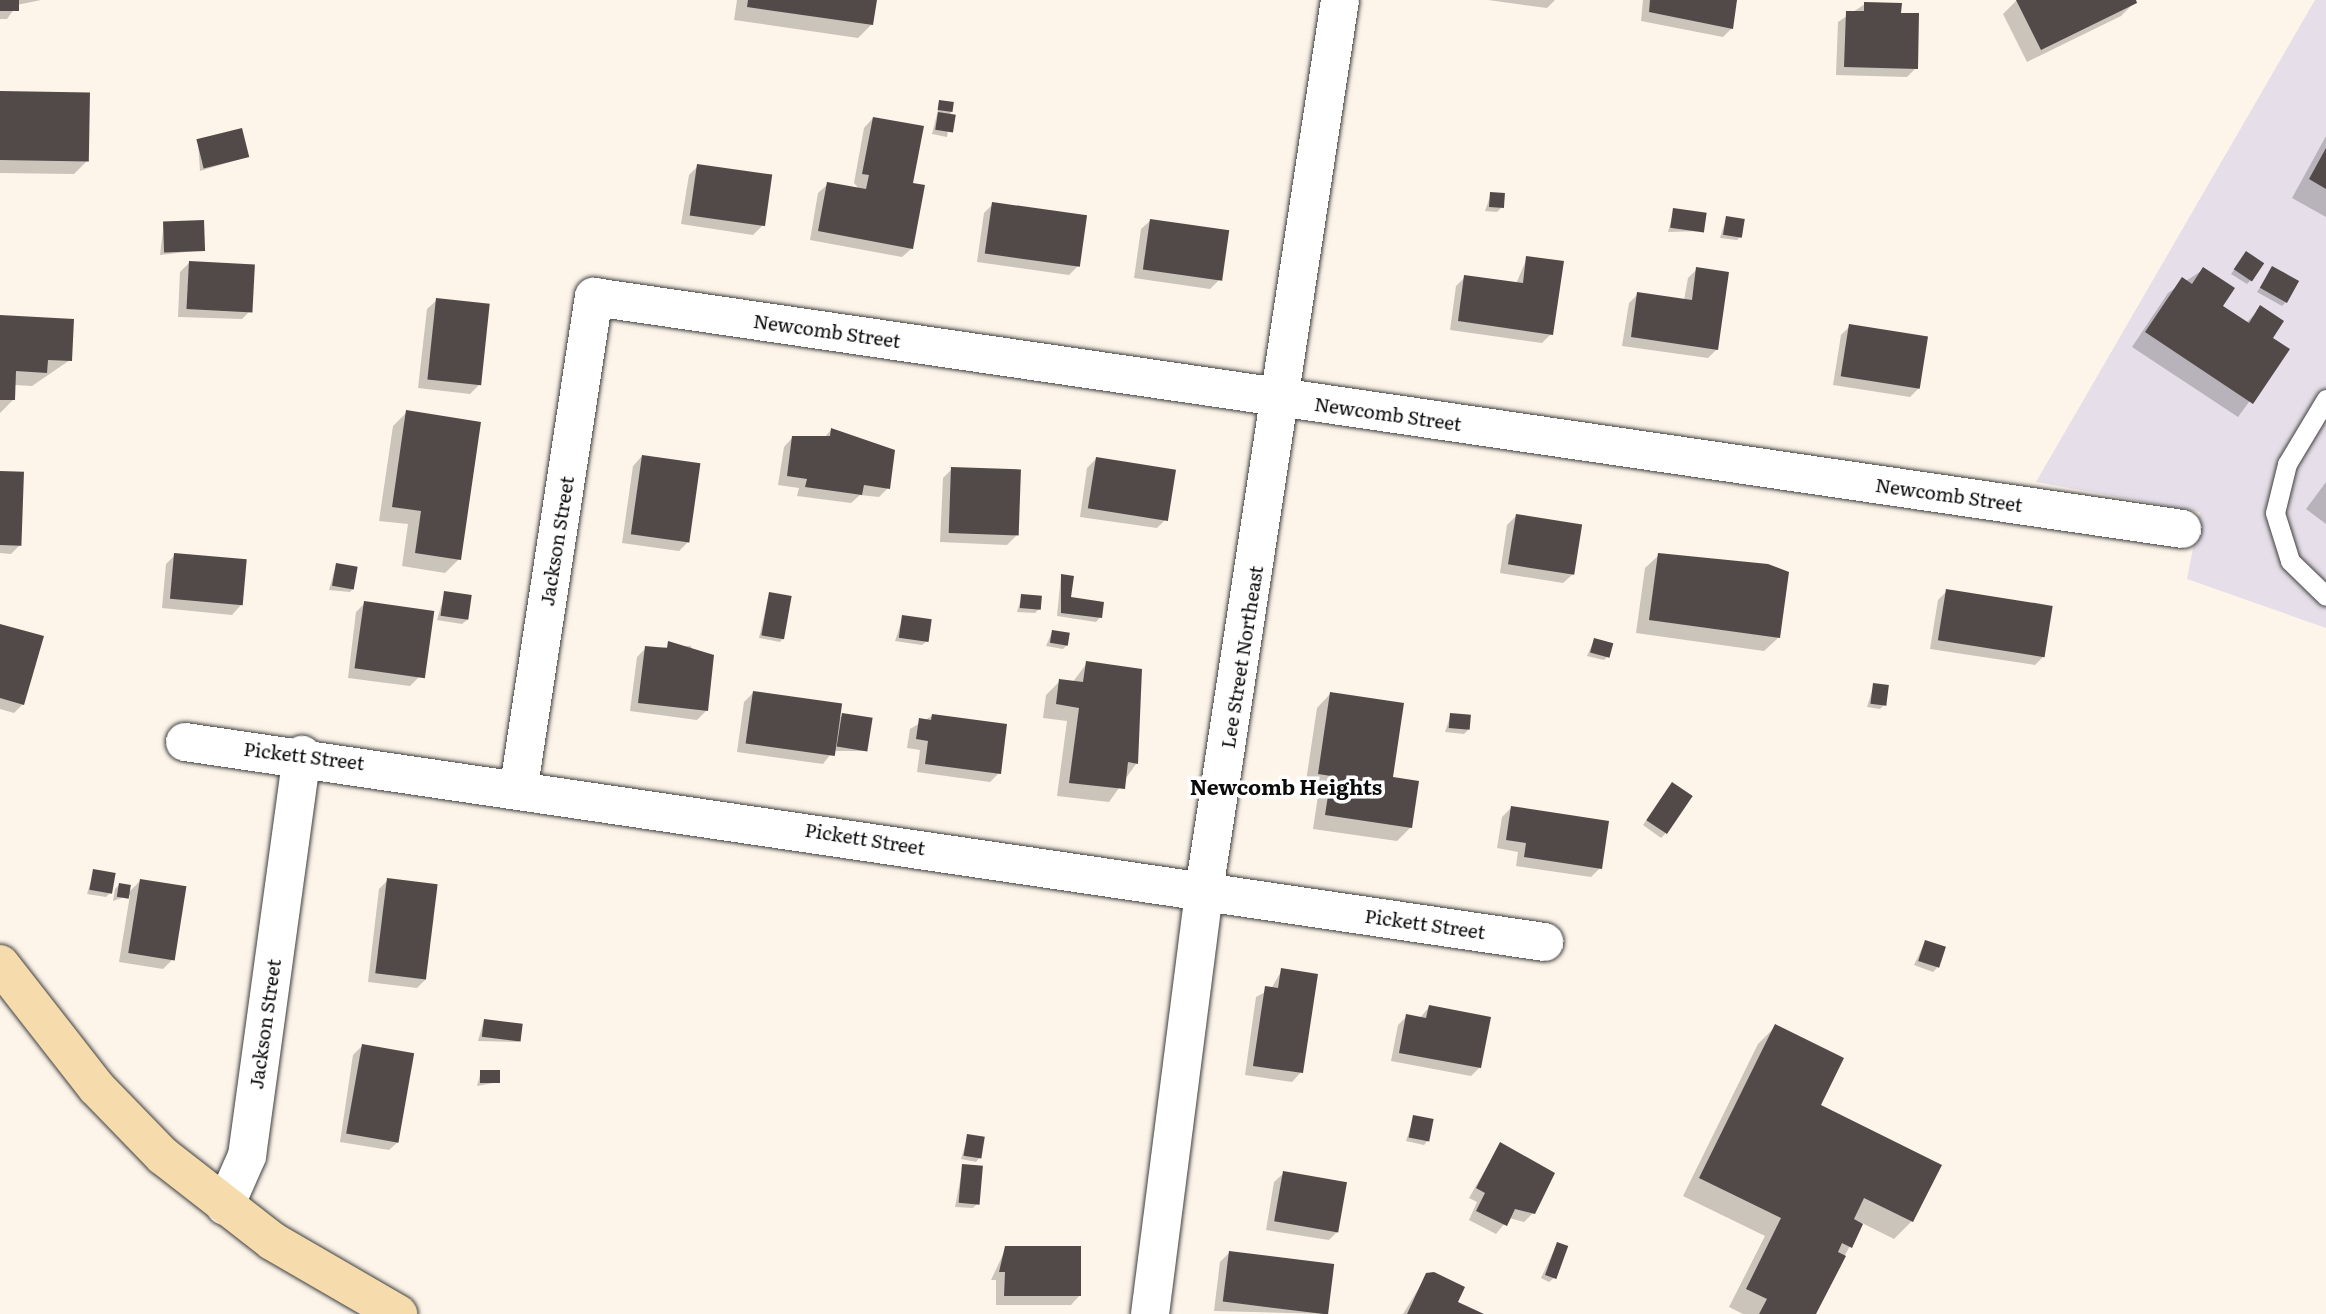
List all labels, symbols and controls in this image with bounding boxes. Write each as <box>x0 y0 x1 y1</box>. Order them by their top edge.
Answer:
street label: Newcomb Street <box>752 309 902 353</box>
street label: Newcomb Street <box>1313 392 1463 436</box>
street label: Newcomb Street <box>1874 473 2024 517</box>
street label: Jackson Street <box>535 474 579 608</box>
street label: Lee Street Northeast <box>1216 564 1268 750</box>
street label: Pickett Street <box>242 737 366 775</box>
district label: Newcomb Heights <box>1190 773 1382 799</box>
street label: Pickett Street <box>803 818 927 860</box>
street label: Pickett Street <box>1363 904 1487 944</box>
street label: Jackson Street <box>245 957 285 1091</box>

